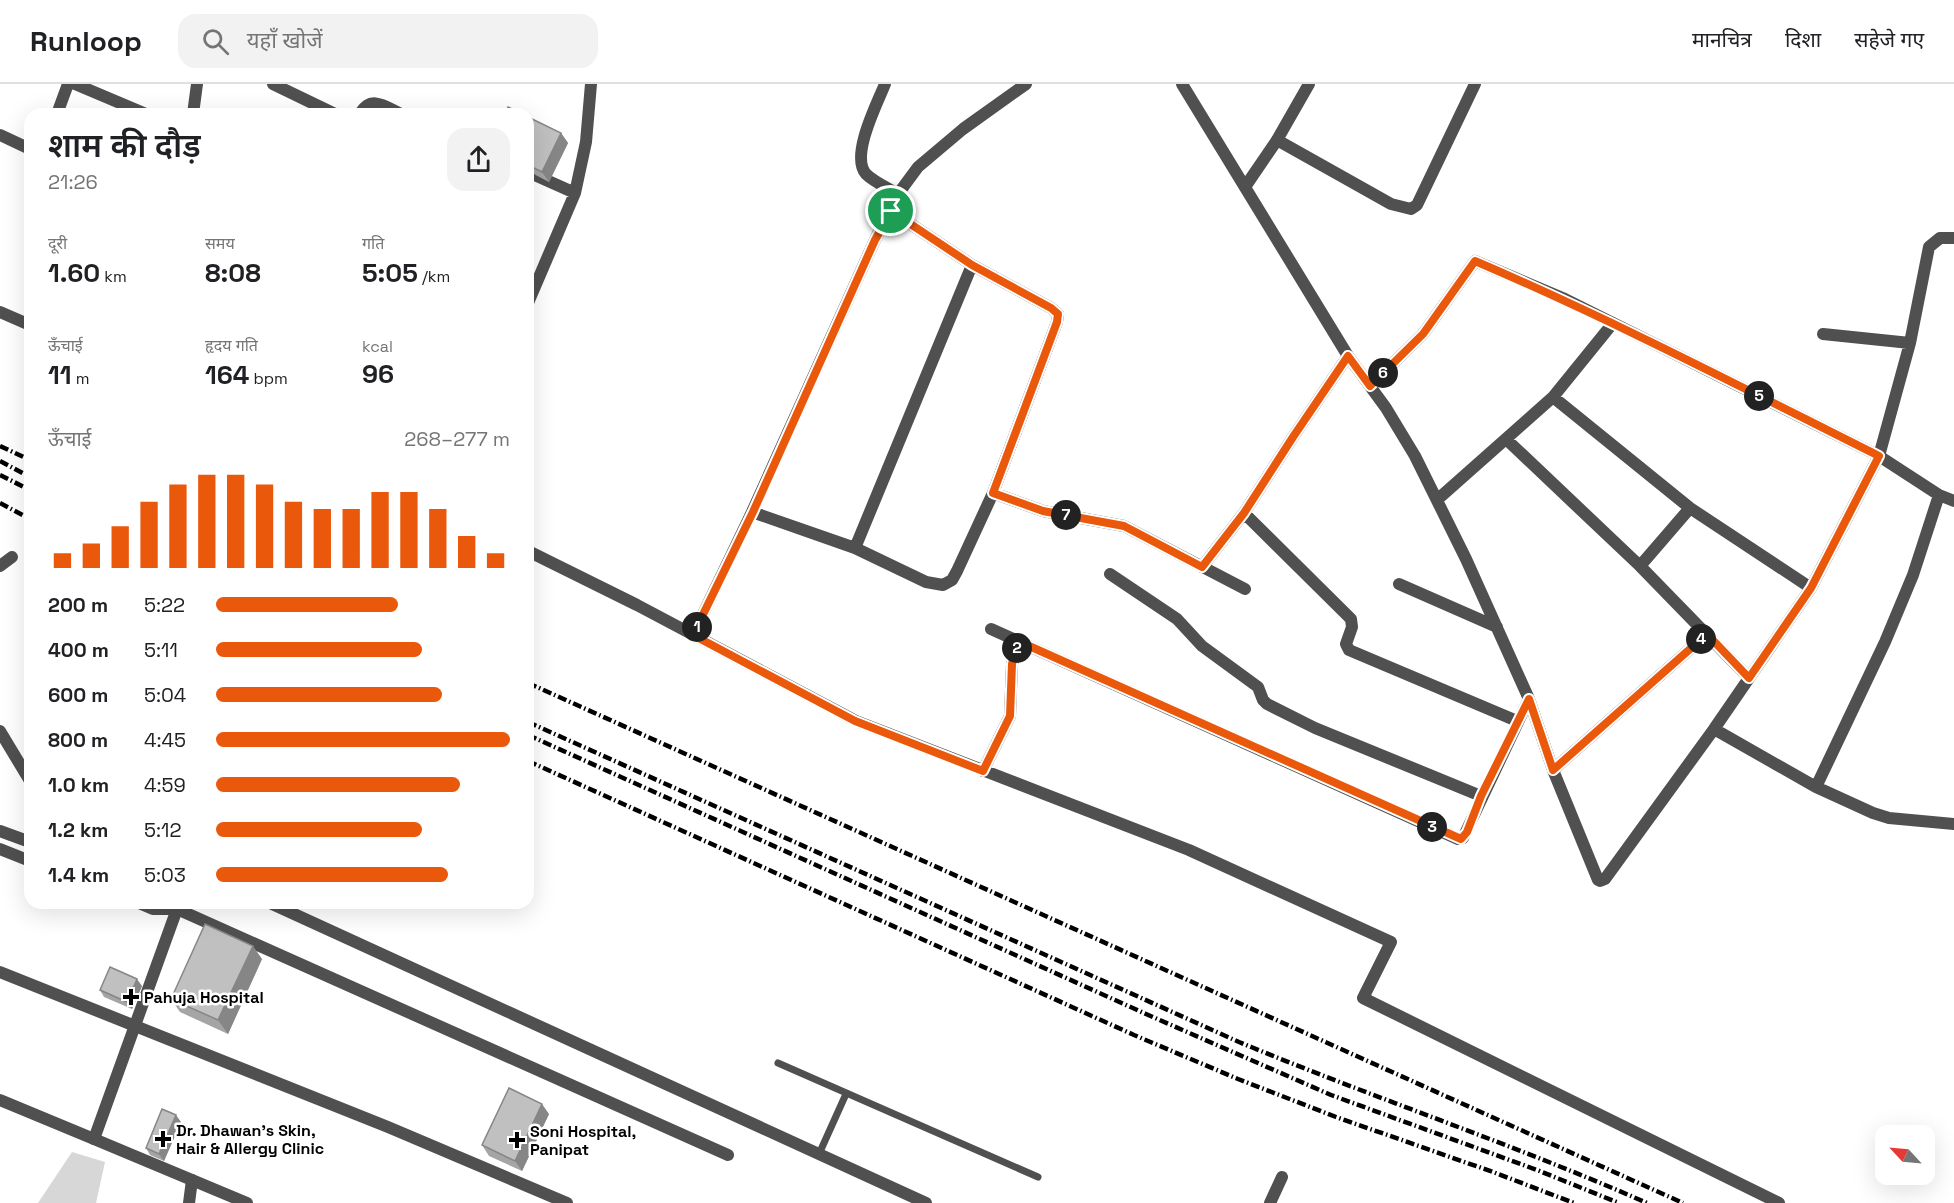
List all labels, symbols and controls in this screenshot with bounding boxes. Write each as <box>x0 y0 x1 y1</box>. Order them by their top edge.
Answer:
search box <box>178 14 598 68</box>
text: Runloop <box>30 23 142 59</box>
icon: search <box>199 25 232 58</box>
text: यहाँ खोजें <box>247 26 323 54</box>
text: मानचित्र <box>1692 26 1752 53</box>
text: दिशा <box>1785 26 1821 53</box>
text: सहेजे गए <box>1854 26 1924 53</box>
text: शाम की दौड़ <box>48 125 201 167</box>
button: share <box>447 128 510 191</box>
text: 21:26 <box>48 169 98 195</box>
pin <box>865 185 916 236</box>
icon: arrive <box>874 194 907 227</box>
text: दूरी <box>48 233 67 254</box>
text: समय <box>205 233 235 254</box>
text: गति <box>362 233 384 254</box>
text: 1.60 <box>48 256 100 290</box>
text: 8:08 <box>205 256 261 290</box>
text: 5:05 <box>362 256 418 290</box>
text: km <box>100 266 127 287</box>
text: /km <box>418 266 450 287</box>
text: ऊँचाई <box>48 335 83 356</box>
text: हृदय गति <box>205 335 258 356</box>
text: kcal <box>362 336 393 357</box>
text: 96 <box>362 357 394 391</box>
text: 11 <box>48 358 72 392</box>
text: 164 <box>205 358 249 392</box>
pin: 6 <box>1368 358 1398 388</box>
text: 6 <box>1378 362 1388 383</box>
text: m <box>72 368 89 389</box>
text: bpm <box>249 368 288 389</box>
pin: 5 <box>1744 381 1774 411</box>
text: 5 <box>1754 385 1764 406</box>
text: ऊँचाई <box>48 426 91 452</box>
text: 268–277 m <box>404 426 510 452</box>
pin: 7 <box>1051 500 1081 530</box>
text: 7 <box>1062 504 1070 525</box>
text: 200 m <box>48 592 108 618</box>
text: 5:22 <box>144 592 185 618</box>
pin: 1 <box>682 612 712 642</box>
text: 1 <box>693 616 701 637</box>
pin: 4 <box>1686 624 1716 654</box>
text: 4 <box>1696 628 1706 649</box>
pin: 2 <box>1002 633 1032 663</box>
text: 400 m <box>48 637 109 663</box>
text: 5:11 <box>144 637 178 663</box>
text: 2 <box>1012 637 1022 658</box>
text: 600 m <box>48 682 108 708</box>
text: 5:04 <box>144 682 186 708</box>
text: 800 m <box>48 727 108 753</box>
text: 4:45 <box>144 727 186 753</box>
text: 1.0 km <box>48 772 109 798</box>
text: 4:59 <box>144 772 186 798</box>
pin: 3 <box>1417 812 1447 842</box>
text: 3 <box>1427 816 1437 837</box>
text: 1.2 km <box>48 817 108 843</box>
text: 5:12 <box>144 817 181 843</box>
text: 1.4 km <box>48 862 109 888</box>
text: 5:03 <box>144 862 186 888</box>
place label: Pahuja Hospital <box>144 987 264 1008</box>
marker: Pahuja Hospital <box>122 988 140 1006</box>
place label: Dr. Dhawan's Skin, Hair & Allergy Clinic <box>176 1120 324 1159</box>
place label: Soni Hospital, Panipat <box>530 1121 636 1160</box>
north arrow <box>1875 1125 1935 1185</box>
map controls <box>1875 1125 1935 1185</box>
marker: Dr. Dhawan's Skin, Hair & Allergy Clinic <box>154 1130 172 1148</box>
marker: Soni Hospital, Panipat <box>508 1131 526 1149</box>

